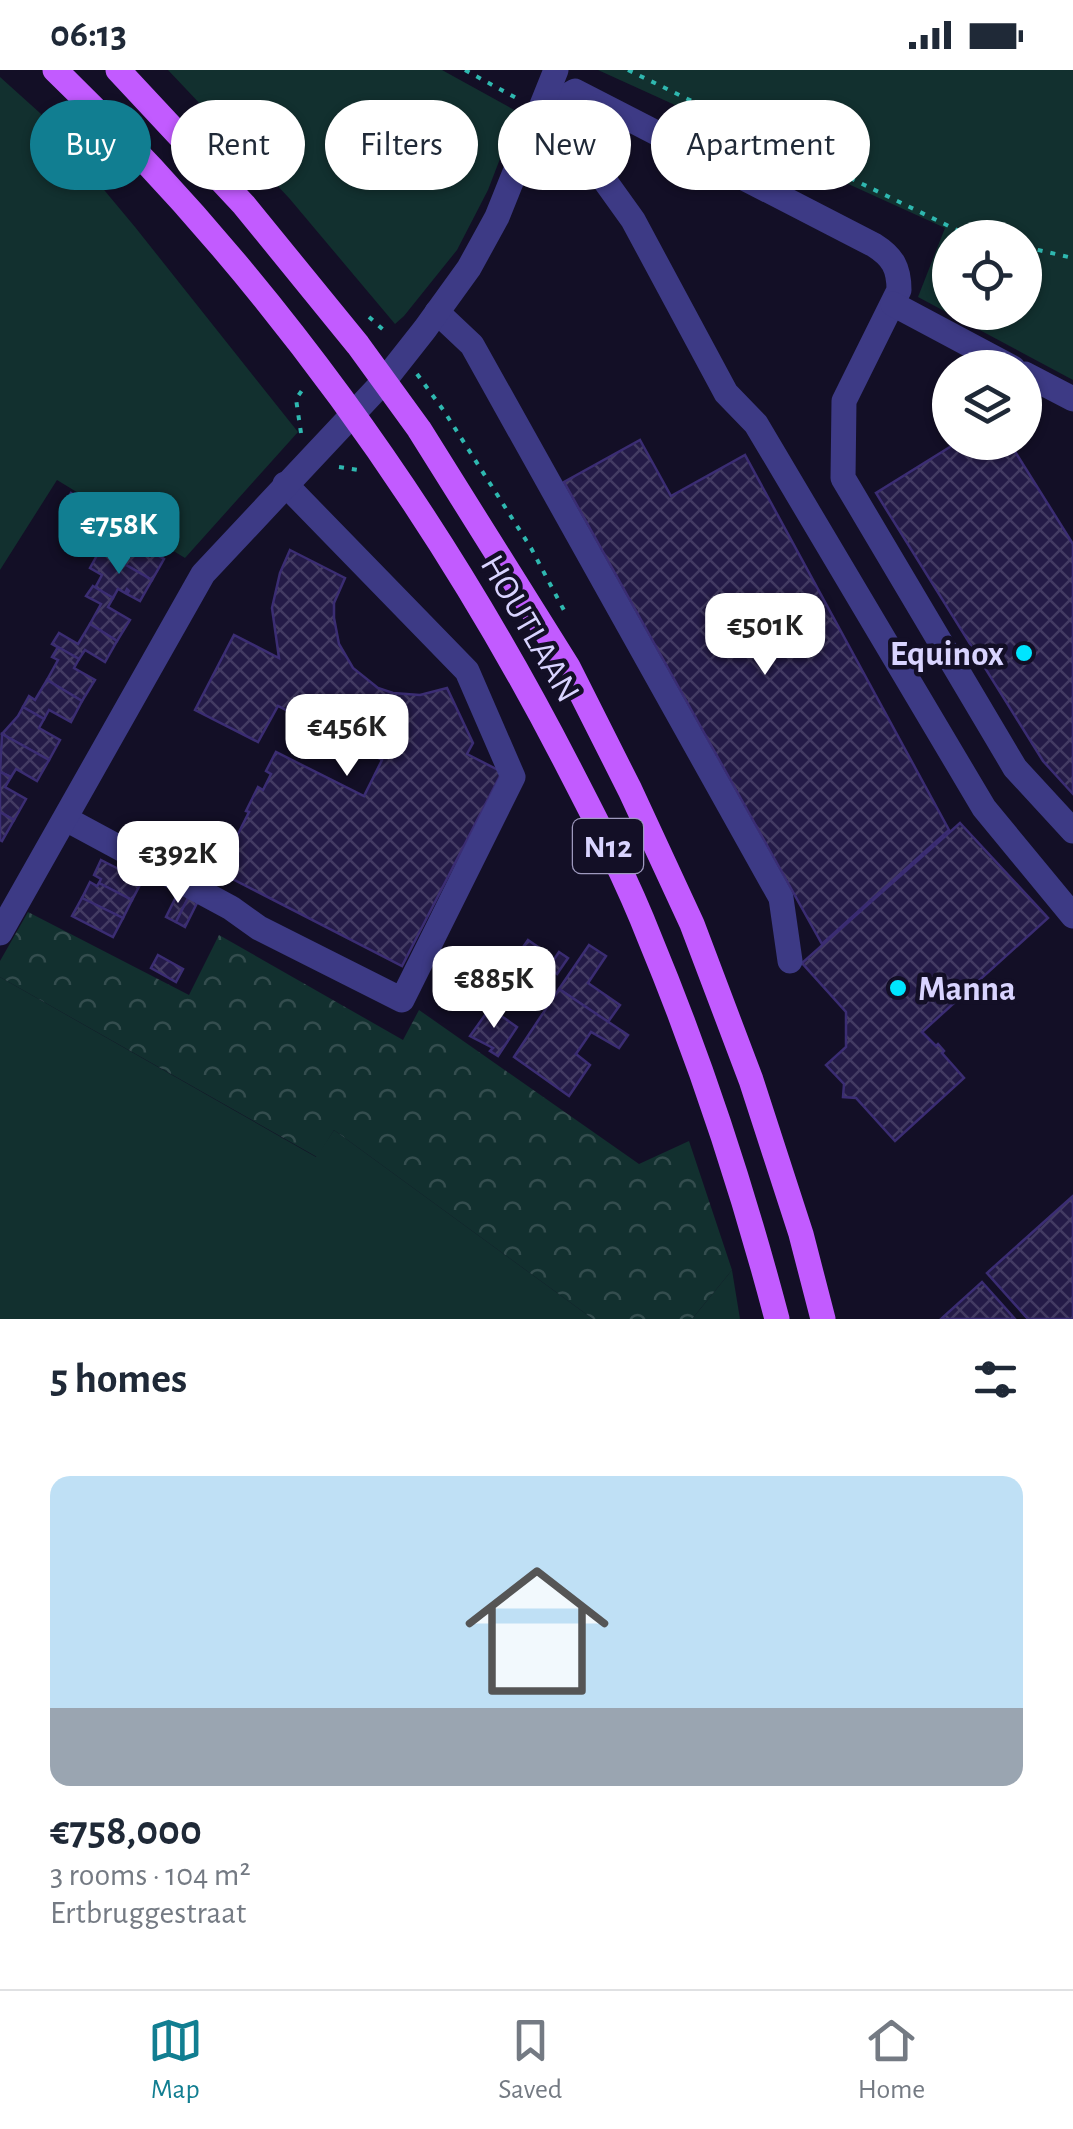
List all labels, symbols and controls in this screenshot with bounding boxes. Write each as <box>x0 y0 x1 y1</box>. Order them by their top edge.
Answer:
text: 06:13 <box>50 16 127 54</box>
chip: Buy <box>30 100 151 190</box>
chip: Rent <box>171 100 305 190</box>
chip: Filters <box>325 100 478 190</box>
chip: New <box>498 100 631 190</box>
chip: Apartment <box>651 100 870 190</box>
map controls <box>932 220 1042 460</box>
button: locate <box>932 220 1042 330</box>
button: layers <box>932 350 1042 460</box>
pin: €758K <box>49 492 189 577</box>
text: €758K <box>80 508 158 540</box>
street label: HOUTLAAN <box>474 549 586 708</box>
pin: €501K <box>695 593 835 678</box>
text: €501K <box>727 609 803 641</box>
place label: Equinox <box>890 637 1004 672</box>
marker: Equinox <box>1013 642 1035 664</box>
pin: €456K <box>277 694 417 779</box>
text: €456K <box>307 710 387 742</box>
road number: N12 <box>573 819 643 873</box>
pin: €392K <box>108 821 248 906</box>
text: €392K <box>139 837 217 869</box>
pin: €885K <box>424 946 564 1031</box>
text: €885K <box>454 962 534 994</box>
place label: Manna <box>918 972 1016 1007</box>
marker: Manna <box>887 977 909 999</box>
icon: filters <box>968 1352 1023 1407</box>
text: 5 homes <box>50 1358 187 1400</box>
icon: home <box>447 1541 627 1721</box>
text: €758,000 <box>50 1810 202 1852</box>
text: 3 rooms · 104 m² <box>50 1859 251 1891</box>
text: Ertbruggestraat <box>50 1897 246 1929</box>
tab: Map <box>148 2013 203 2107</box>
tab: Saved <box>498 2013 562 2107</box>
tab: Home <box>858 2013 925 2107</box>

